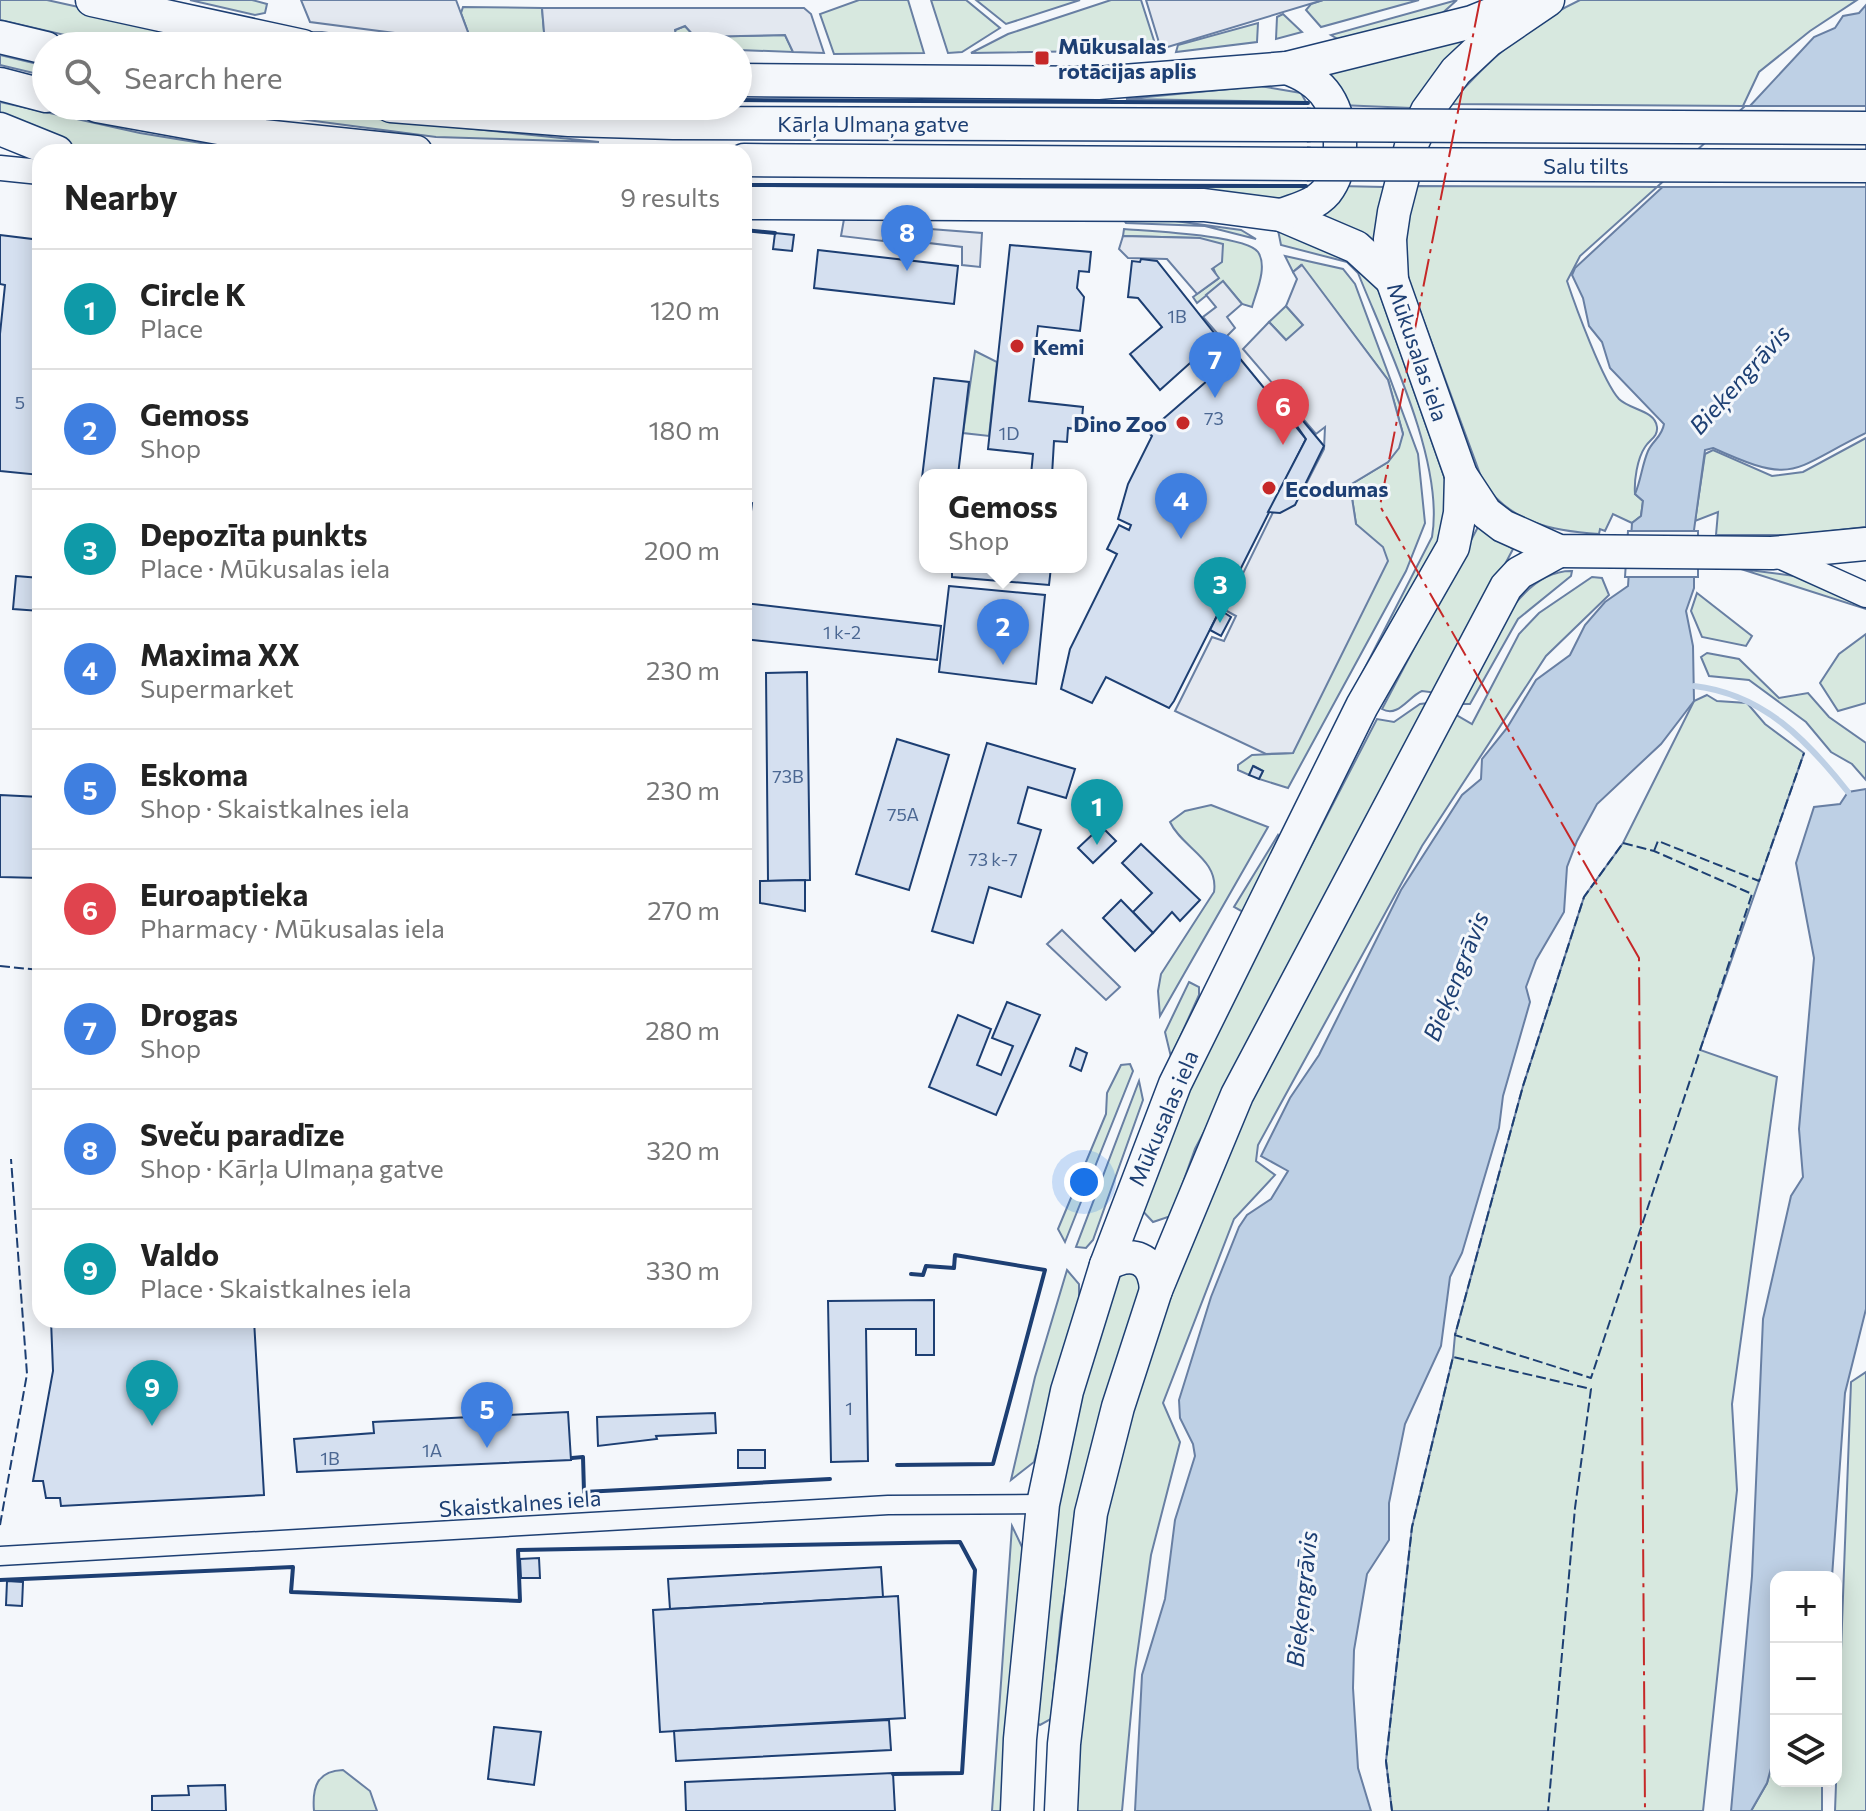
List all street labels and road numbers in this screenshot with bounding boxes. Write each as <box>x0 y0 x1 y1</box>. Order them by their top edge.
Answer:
street label: Kārļa Ulmaņa gatve <box>777 110 969 138</box>
street label: Salu tilts <box>1543 152 1629 179</box>
street label: Mūkusalas iela <box>1382 279 1454 425</box>
street label: Mūkusalas iela <box>1122 1046 1204 1190</box>
street label: Skaistkalnes iela <box>438 1484 602 1522</box>

